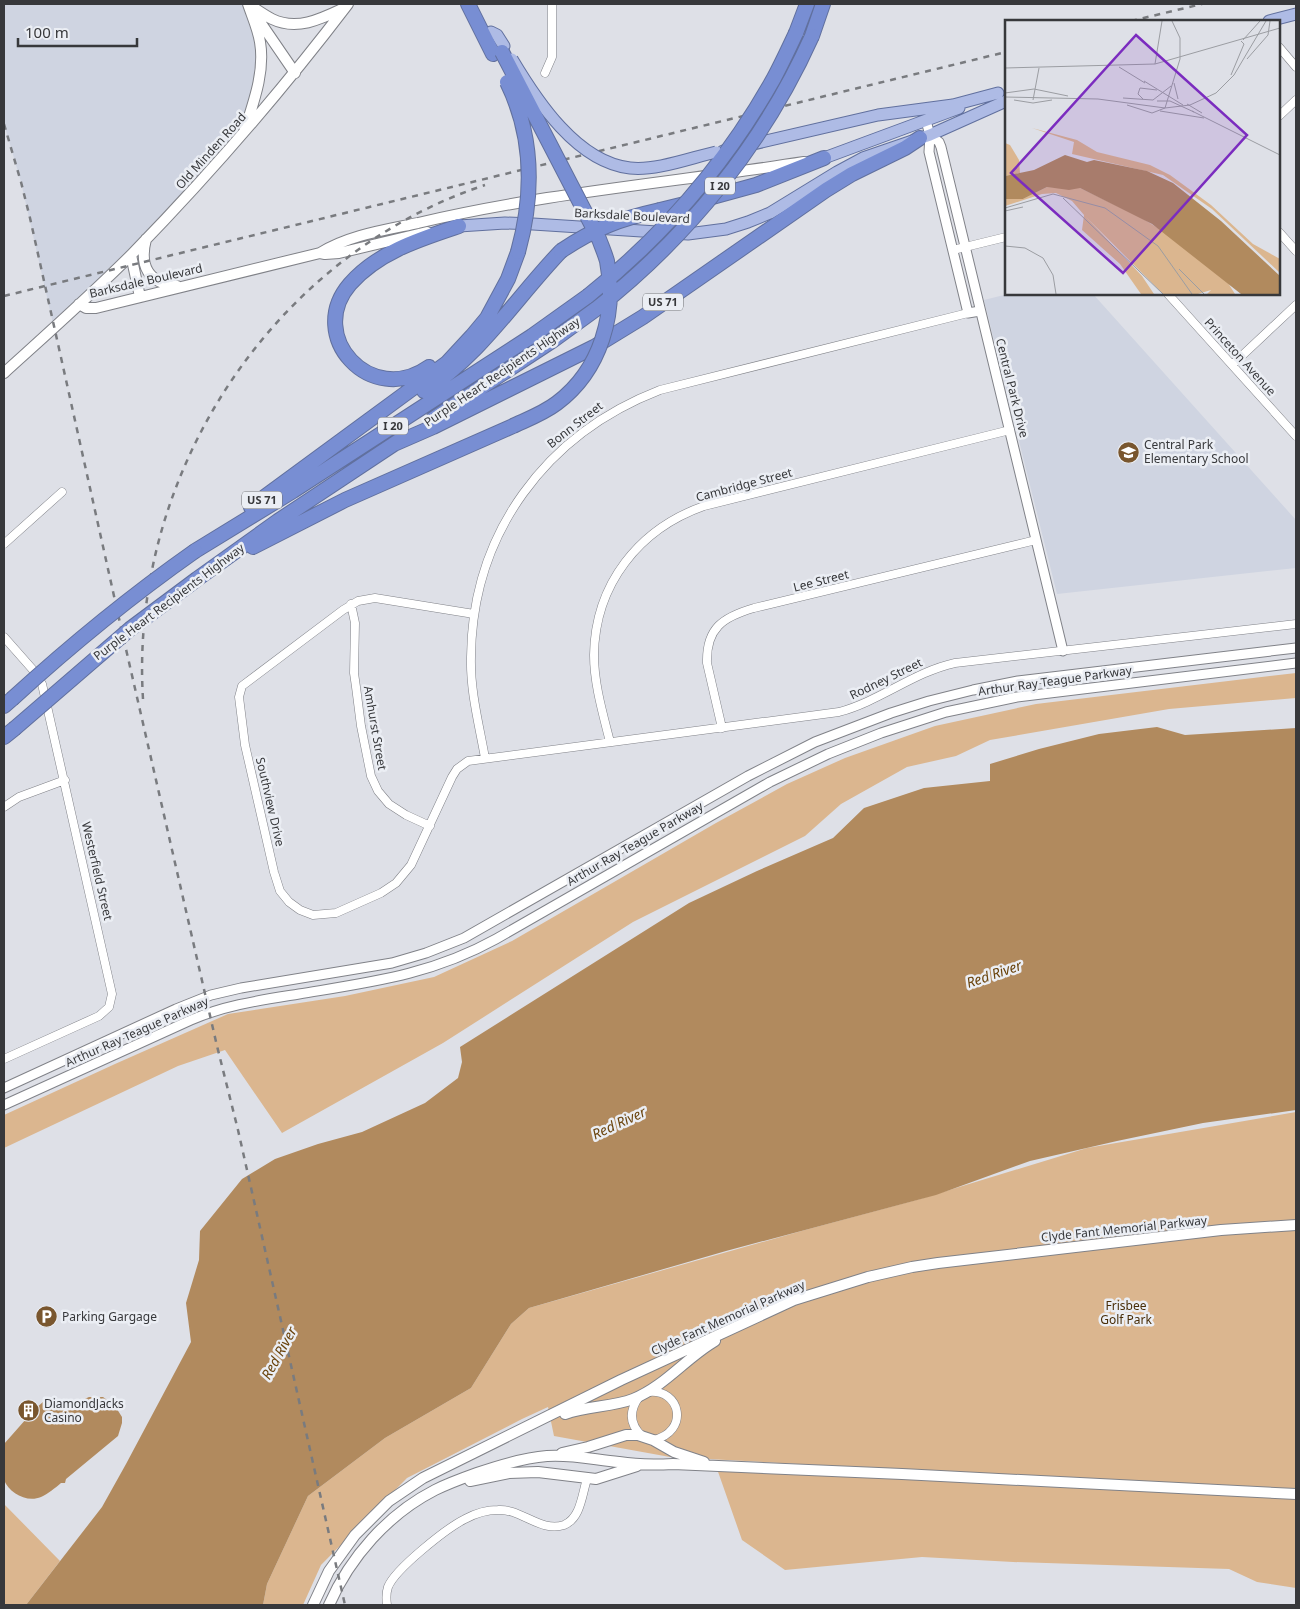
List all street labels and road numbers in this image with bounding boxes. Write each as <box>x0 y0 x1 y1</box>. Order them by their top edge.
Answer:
street label: Old Minden Road <box>172 109 250 193</box>
road number: I 20 <box>705 178 735 195</box>
street label: Barksdale Boulevard <box>574 204 690 227</box>
street label: Barksdale Boulevard <box>88 259 204 302</box>
road number: US 71 <box>643 294 683 310</box>
street label: Purple Heart Recipients Highway <box>420 312 584 430</box>
street label: Princeton Avenue <box>1201 314 1280 399</box>
street label: Central Park Drive <box>992 336 1033 440</box>
street label: Bonn Street <box>543 397 607 452</box>
road number: I 20 <box>378 418 408 434</box>
street label: Cambridge Street <box>694 463 795 506</box>
road number: US 71 <box>242 492 282 508</box>
street label: Purple Heart Recipients Highway <box>90 539 248 664</box>
street label: Lee Street <box>791 565 851 596</box>
street label: Rodney Street <box>847 653 926 703</box>
street label: Arthur Ray Teague Parkway <box>977 661 1134 700</box>
street label: Amhurst Street <box>360 684 391 772</box>
street label: Southview Drive <box>252 756 289 848</box>
street label: Arthur Ray Teague Parkway <box>563 797 707 890</box>
street label: Westerfield Street <box>78 820 117 922</box>
street label: Arthur Ray Teague Parkway <box>63 992 212 1071</box>
street label: Clyde Fant Memorial Parkway <box>1040 1211 1209 1246</box>
street label: Clyde Fant Memorial Parkway <box>648 1276 808 1359</box>

